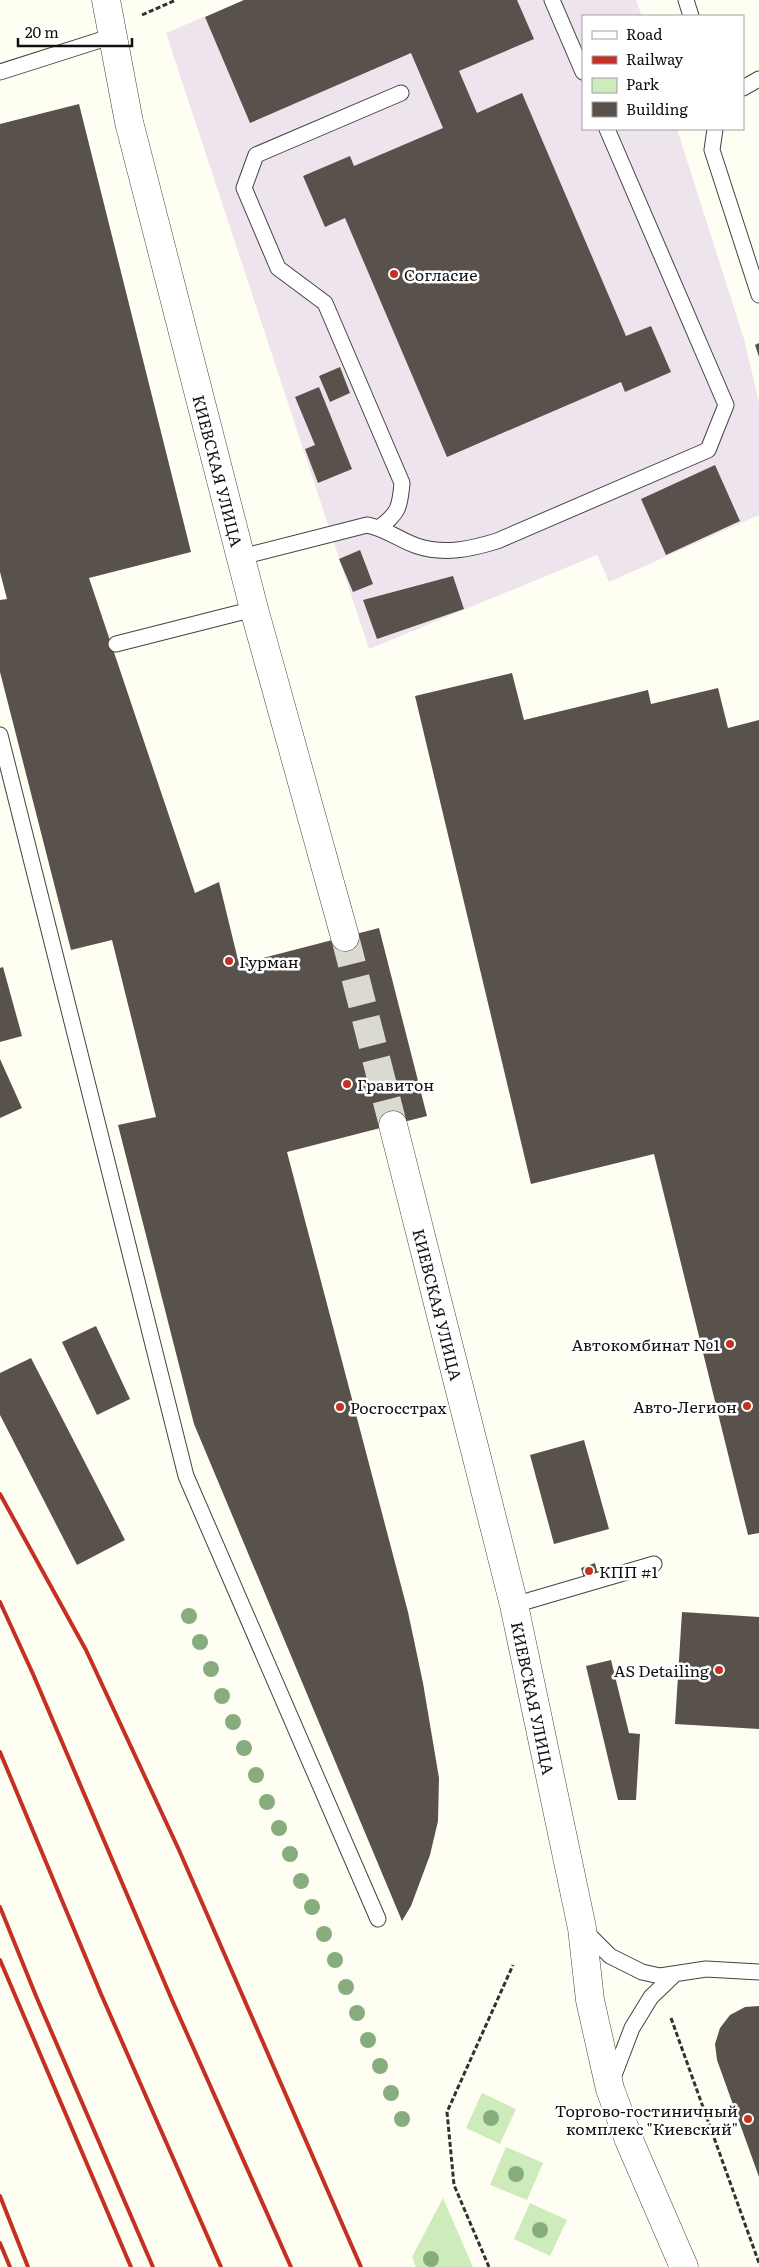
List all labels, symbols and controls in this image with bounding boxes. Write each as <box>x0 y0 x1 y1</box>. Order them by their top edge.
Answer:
scale bar <box>18 15 131 47</box>
legend <box>582 15 744 130</box>
text: 20 m <box>25 20 59 43</box>
text: Road <box>626 22 662 45</box>
text: Railway <box>626 47 684 70</box>
text: Park <box>626 72 660 95</box>
text: Building <box>626 97 688 120</box>
place label: Согласие <box>404 262 477 286</box>
marker: Согласие <box>388 268 400 280</box>
street label: КИЕВСКАЯ УЛИЦА <box>187 392 250 549</box>
place label: Гурман <box>239 949 299 973</box>
marker: Гурман <box>223 955 235 967</box>
place label: Гравитон <box>357 1072 434 1096</box>
marker: Гравитон <box>341 1078 353 1090</box>
street label: КИЕВСКАЯ УЛИЦА <box>408 1226 469 1383</box>
place label: Автокомбинат №1 <box>571 1332 720 1356</box>
marker: Автокомбинат №1 <box>724 1338 736 1350</box>
place label: Авто-Легион <box>633 1394 737 1418</box>
place label: Росгосстрах <box>350 1395 447 1419</box>
marker: Авто-Легион <box>741 1400 753 1412</box>
marker: Росгосстрах <box>334 1401 346 1413</box>
place label: КПП #1 <box>599 1559 658 1583</box>
marker: КПП #1 <box>583 1565 595 1577</box>
street label: КИЕВСКАЯ УЛИЦА <box>506 1619 561 1777</box>
place label: AS Detailing <box>614 1658 709 1682</box>
marker: AS Detailing <box>713 1664 725 1676</box>
place label: Торгово-гостиничный комплекс "Киевский" <box>555 2098 738 2140</box>
marker: Торгово-гостиничный комплекс "Киевский" <box>742 2113 754 2125</box>

